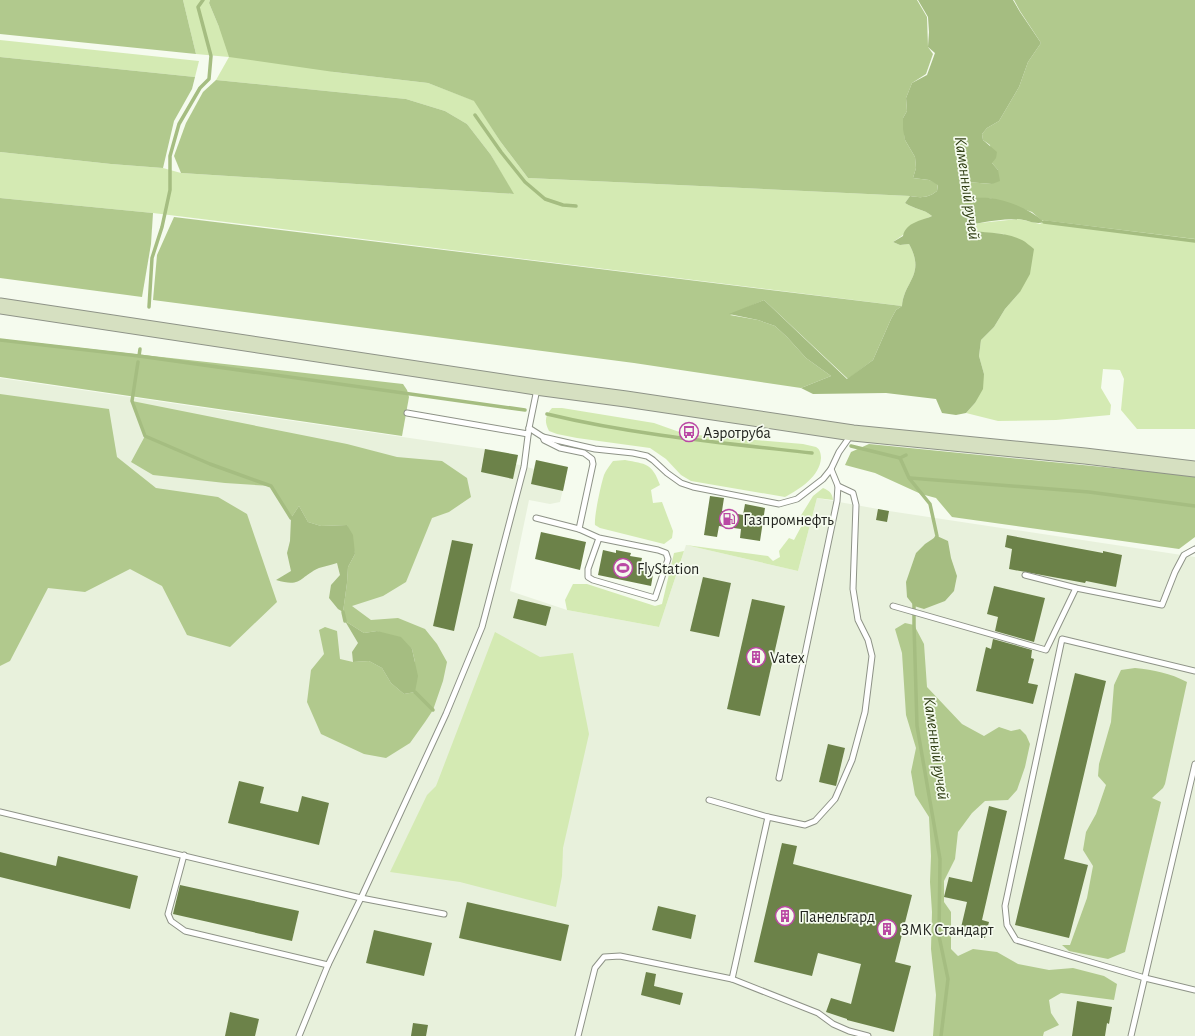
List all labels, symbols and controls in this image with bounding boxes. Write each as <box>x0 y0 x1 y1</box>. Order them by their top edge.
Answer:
water label: Каменный ручей <box>951 135 983 241</box>
bus stop icon: Аэротруба <box>678 421 700 443</box>
place label: Аэротруба <box>703 425 771 442</box>
fuel station icon: Газпромнефть <box>718 508 740 530</box>
place label: Газпромнефть <box>743 512 834 528</box>
sports icon: FlyStation <box>612 557 634 579</box>
place label: FlyStation <box>637 561 699 578</box>
building icon: Vatex <box>745 646 767 668</box>
place label: Vatex <box>770 650 805 666</box>
water label: Каменный ручей <box>920 695 952 801</box>
building icon: Панельгард <box>774 905 796 927</box>
place label: Панельгард <box>799 909 875 925</box>
building icon: ЗМК Стандарт <box>876 918 898 940</box>
place label: ЗМК Стандарт <box>901 922 994 938</box>

